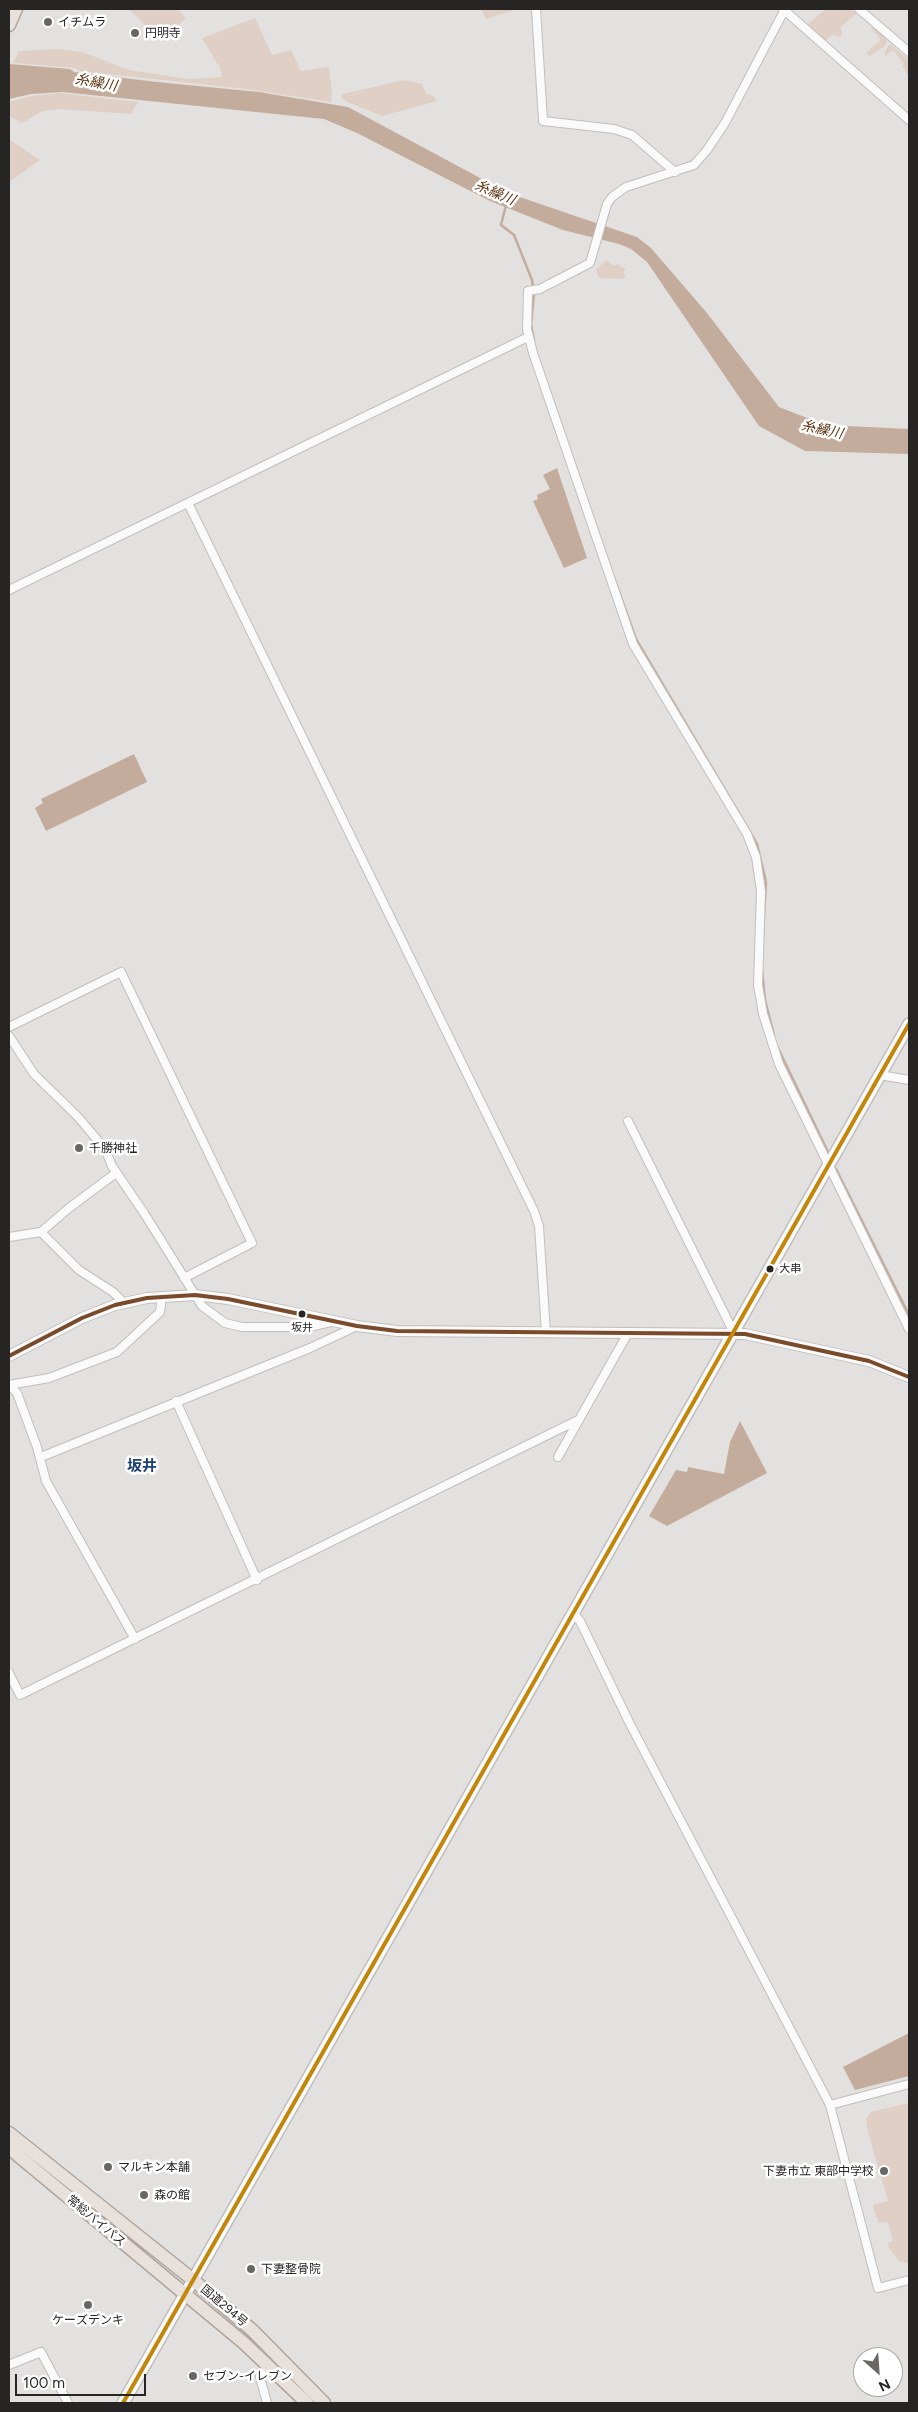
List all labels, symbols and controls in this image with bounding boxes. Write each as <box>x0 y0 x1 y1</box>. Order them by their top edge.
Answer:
place label: イチムラ <box>58 15 106 29</box>
marker: イチムラ <box>42 16 54 28</box>
place label: 円明寺 <box>145 26 181 40</box>
marker: 円明寺 <box>129 27 141 39</box>
water label: 糸繰川 <box>74 71 118 95</box>
water label: 糸繰川 <box>472 177 518 209</box>
water label: 糸繰川 <box>800 417 844 443</box>
place label: 千勝神社 <box>89 1141 137 1155</box>
marker: 千勝神社 <box>73 1142 85 1154</box>
place label: 大串 <box>779 1262 801 1276</box>
marker: 大串 <box>765 1264 775 1274</box>
marker: 坂井 <box>297 1309 307 1319</box>
place label: 坂井 <box>291 1321 313 1335</box>
district label: 坂井 <box>127 1458 157 1476</box>
place label: マルキン本舗 <box>118 2160 190 2174</box>
marker: マルキン本舗 <box>102 2161 114 2173</box>
place label: 下妻市立 東部中学校 <box>763 2164 874 2178</box>
marker: 下妻市立 東部中学校 <box>878 2165 890 2177</box>
place label: 森の館 <box>154 2188 190 2202</box>
marker: 森の館 <box>138 2189 150 2201</box>
street label: 常総バイパス <box>64 2192 128 2250</box>
place label: 下妻整骨院 <box>261 2262 321 2276</box>
marker: 下妻整骨院 <box>245 2263 257 2275</box>
street label: 国道294号 <box>198 2282 250 2330</box>
marker: ケーズデンキ <box>82 2299 94 2311</box>
place label: ケーズデンキ <box>52 2313 124 2327</box>
north arrow <box>853 2347 903 2397</box>
scale bar <box>18 2364 149 2396</box>
place label: セブン-イレブン <box>203 2369 292 2383</box>
marker: セブン-イレブン <box>187 2370 199 2382</box>
text: 100 m <box>23 2374 65 2392</box>
text: N <box>876 2375 893 2395</box>

